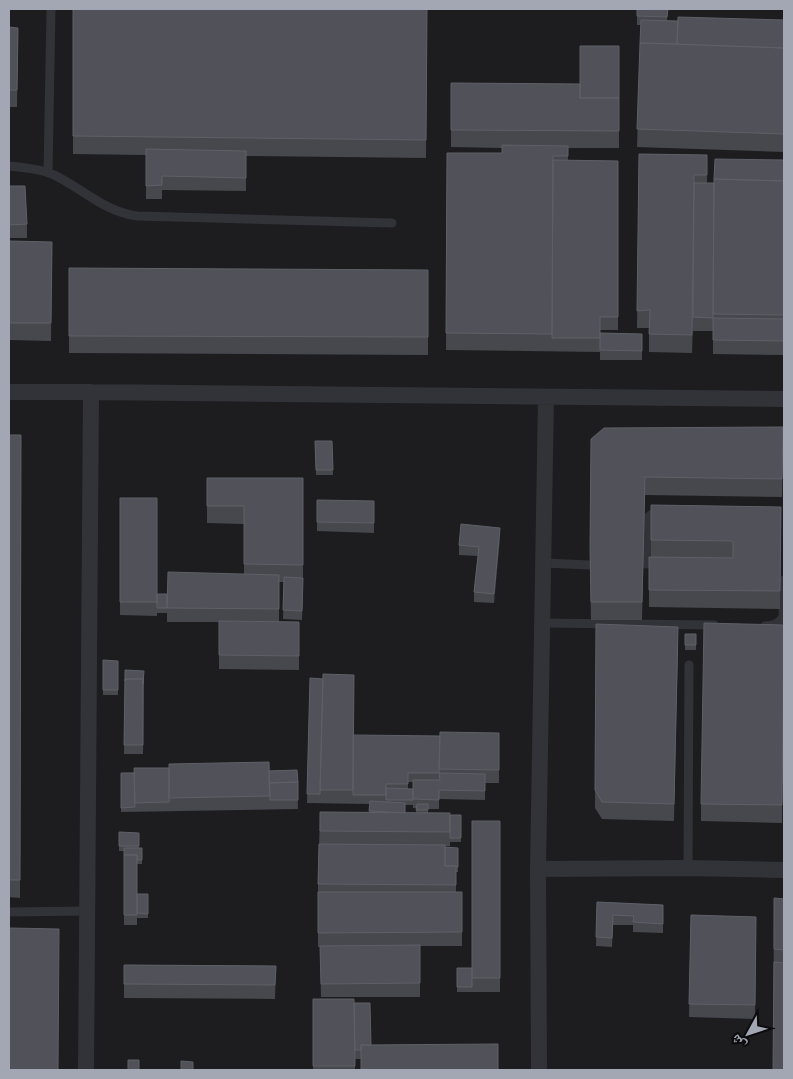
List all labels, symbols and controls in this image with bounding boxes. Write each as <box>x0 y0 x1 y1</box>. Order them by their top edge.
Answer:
north arrow <box>723 1009 773 1059</box>
text: ش <box>726 1031 750 1054</box>

